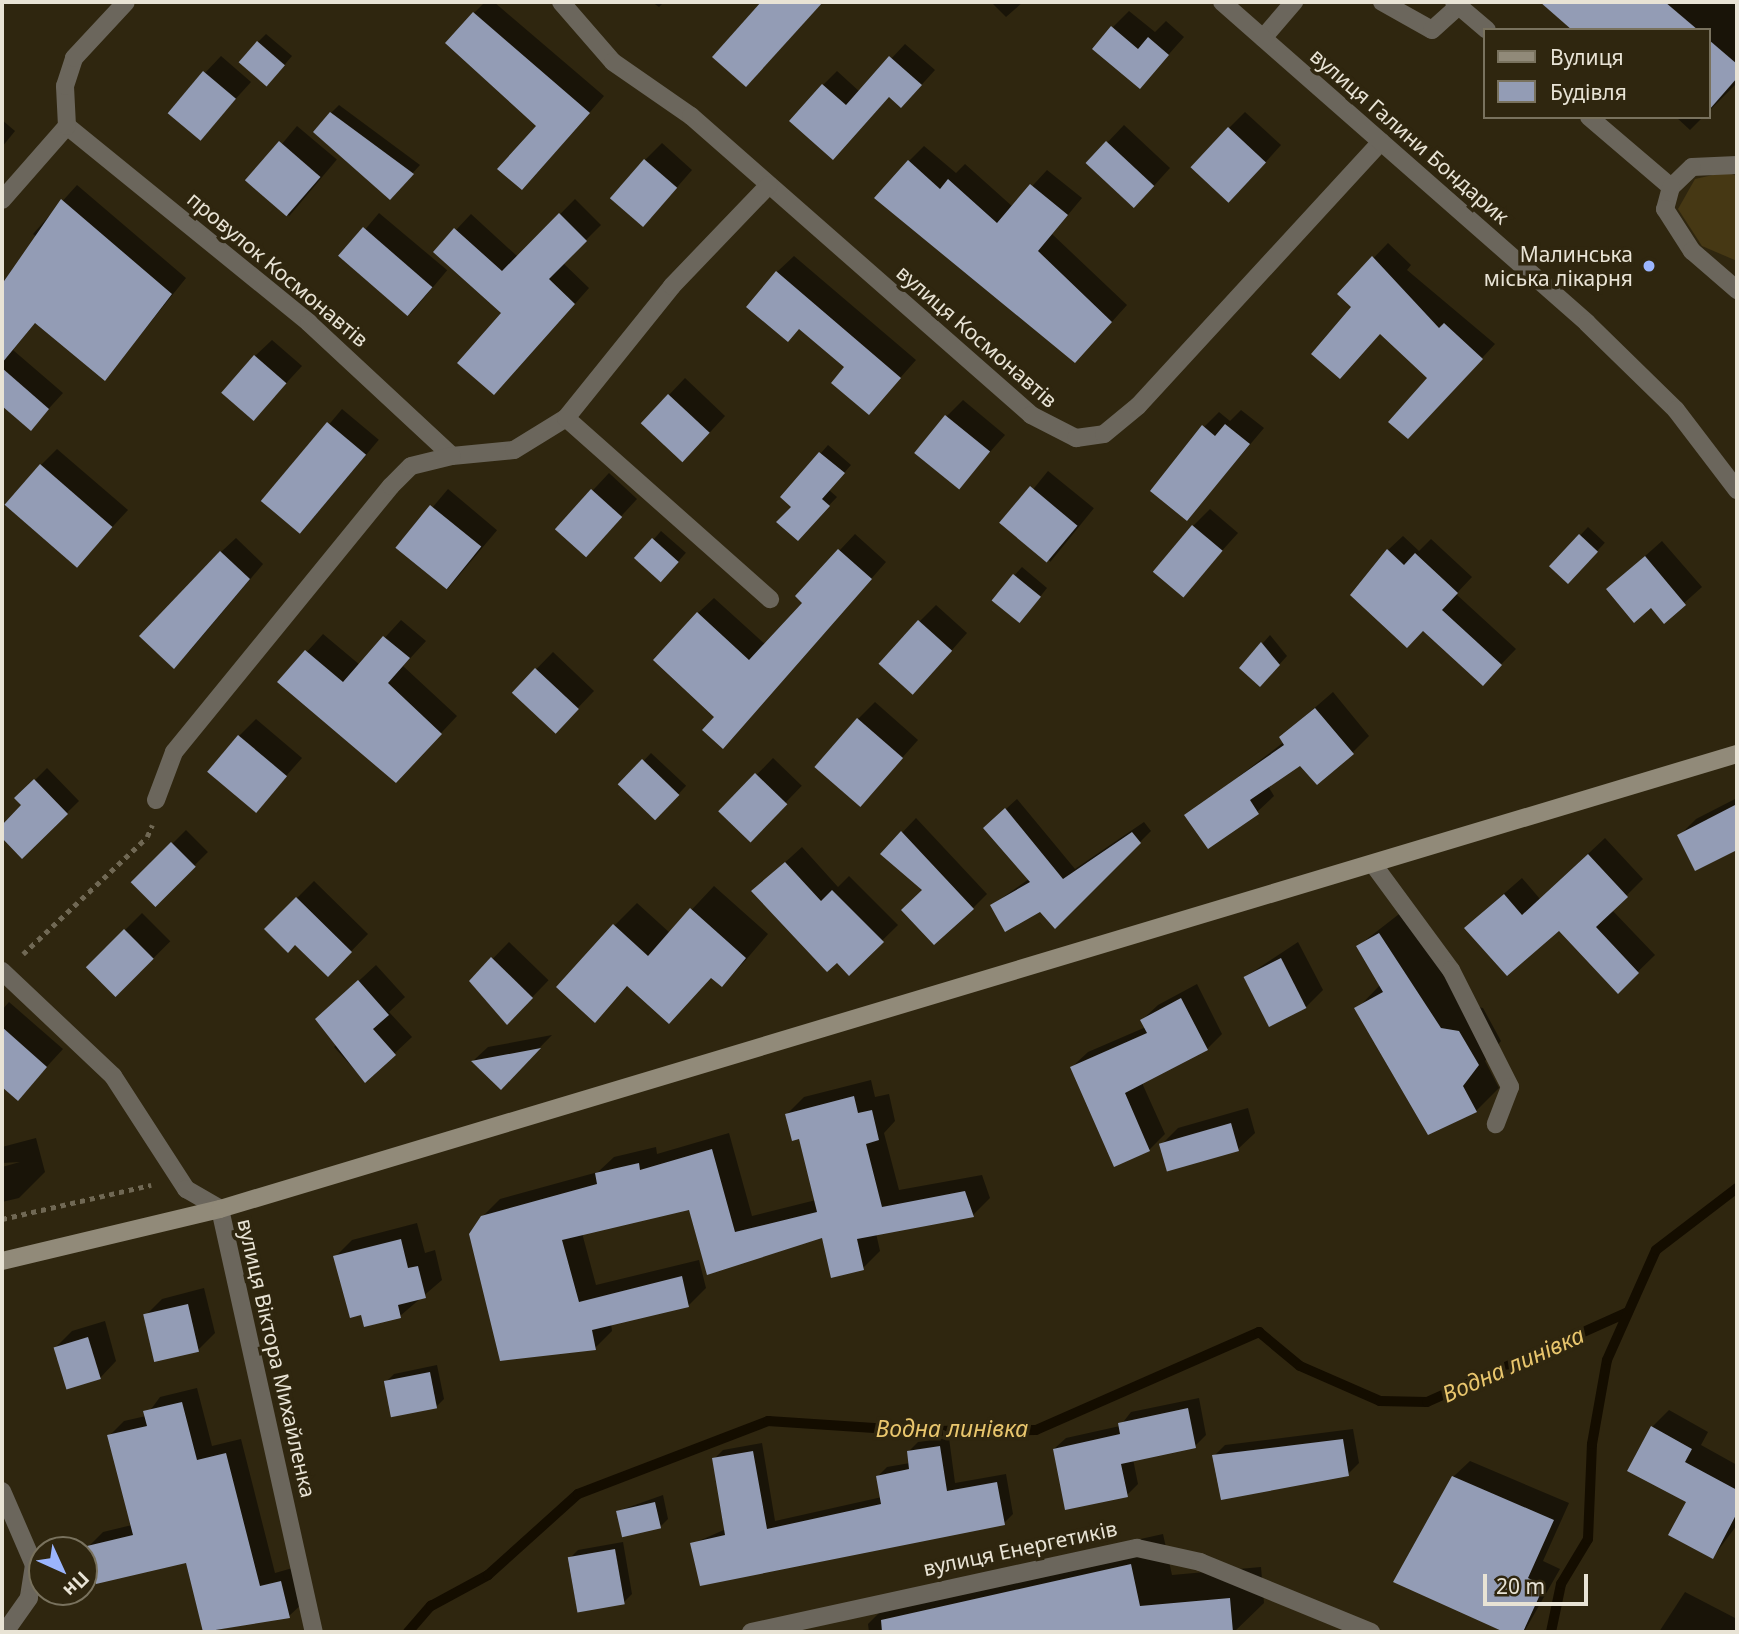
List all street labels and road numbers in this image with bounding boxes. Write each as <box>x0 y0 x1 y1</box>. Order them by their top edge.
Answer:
street label: вулиця Галини Бондарик <box>1306 43 1514 229</box>
street label: провулок Космонавтів <box>183 186 373 352</box>
street label: вулиця Космонавтів <box>892 259 1062 413</box>
street label: вулиця Віктора Михайленка <box>233 1216 321 1500</box>
street label: вулиця Енергетиків <box>921 1515 1119 1581</box>

